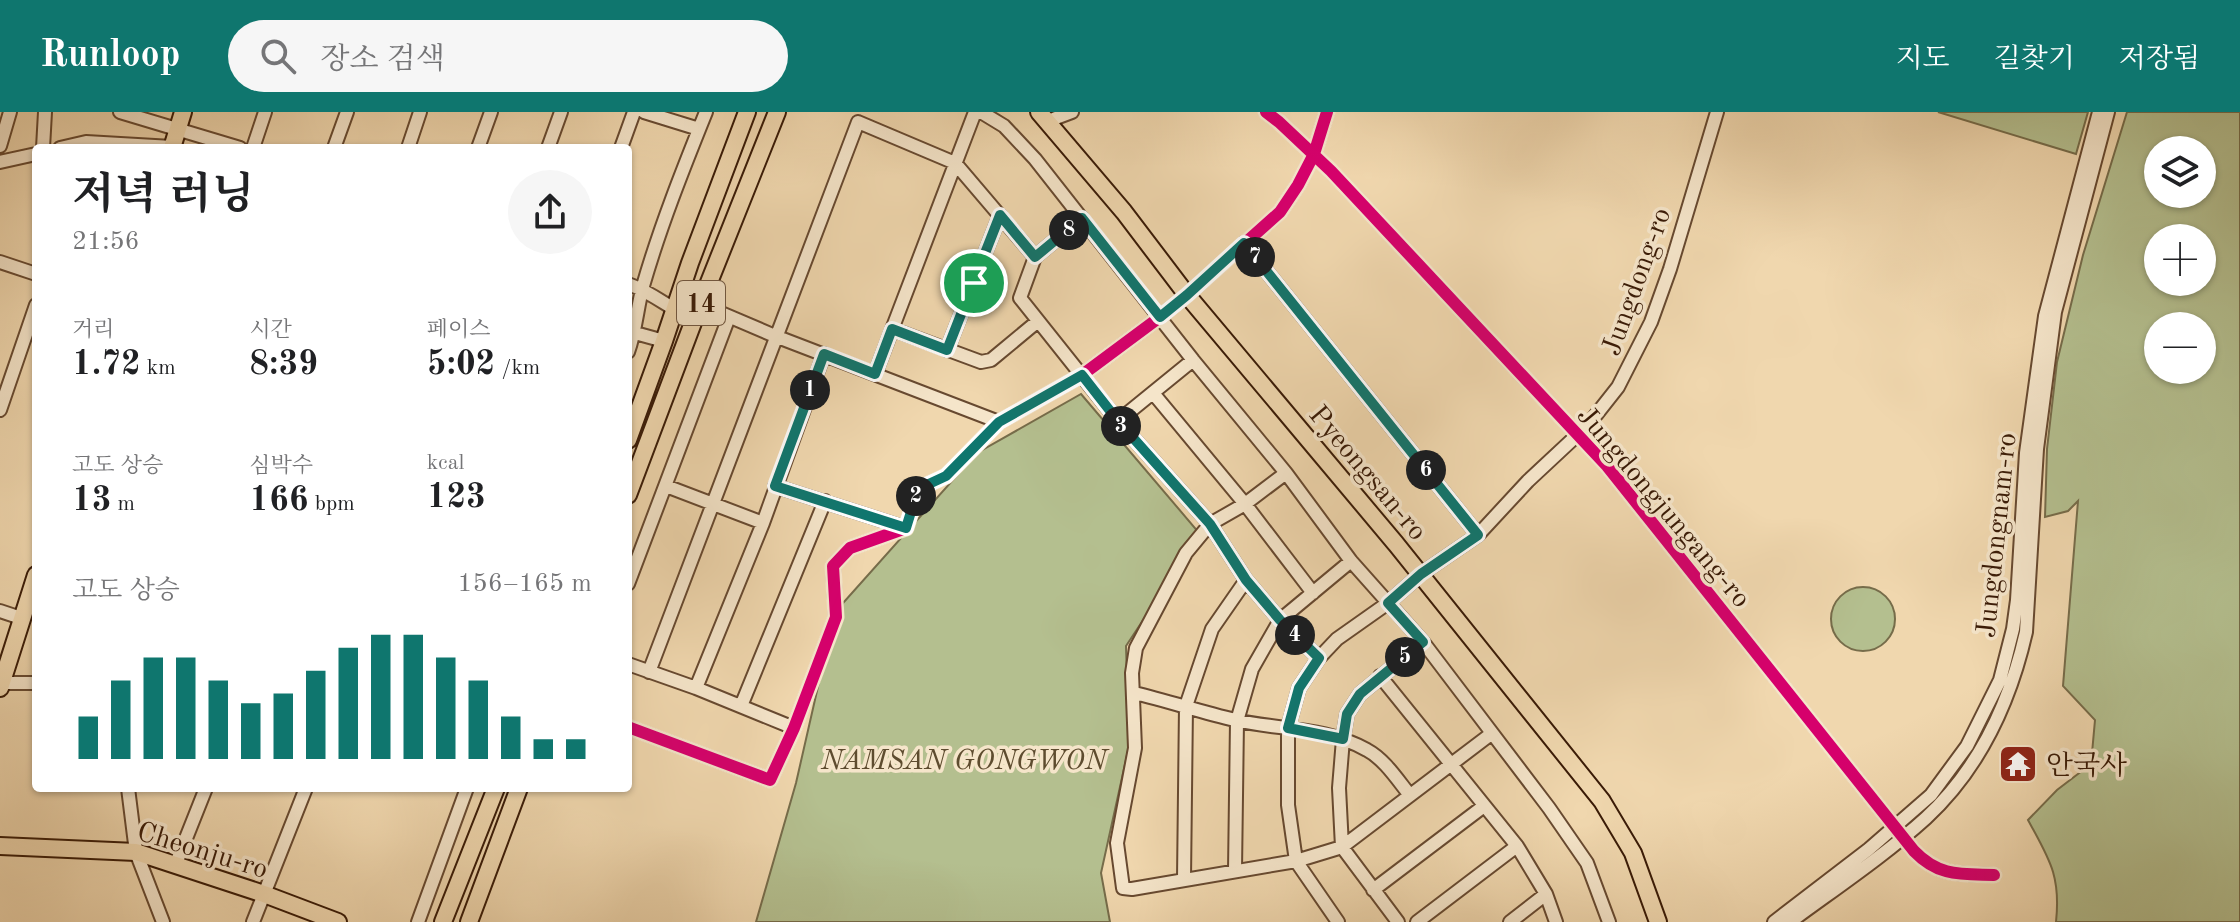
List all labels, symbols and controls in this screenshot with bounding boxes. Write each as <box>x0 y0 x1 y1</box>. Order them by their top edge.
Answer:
search box <box>228 20 788 92</box>
icon: search <box>256 34 300 78</box>
text: Runloop <box>40 37 180 75</box>
text: 장소 검색 <box>320 45 445 75</box>
text: 지도 <box>1896 46 1950 74</box>
text: 길찾기 <box>1994 46 2075 74</box>
text: 저장됨 <box>2119 46 2200 74</box>
map controls <box>2144 136 2216 384</box>
button: layers <box>2144 136 2216 208</box>
button: share <box>508 170 592 254</box>
text: 저녁 러닝 <box>72 174 254 218</box>
street label: Jungdong-ro <box>1598 205 1677 360</box>
pin: 8 <box>1049 210 1089 250</box>
text: 8 <box>1063 219 1075 241</box>
button: + <box>2144 224 2216 296</box>
text: 21:56 <box>72 229 140 255</box>
pin: 7 <box>1235 237 1275 277</box>
text: 7 <box>1249 246 1261 268</box>
pin <box>940 249 1008 317</box>
icon: arrive <box>952 261 996 305</box>
road number: 14 <box>677 281 725 325</box>
button: − <box>2144 312 2216 384</box>
text: 거리 <box>72 319 115 341</box>
text: 시간 <box>249 319 292 341</box>
text: 페이스 <box>427 319 490 341</box>
text: 1.72 <box>72 348 141 382</box>
text: 8:39 <box>249 348 318 382</box>
text: 5:02 <box>427 348 495 382</box>
text: km <box>141 357 176 379</box>
text: /km <box>495 357 540 379</box>
pin: 1 <box>790 370 830 410</box>
text: 1 <box>804 379 816 401</box>
street label: Pyeongsan-ro <box>1303 401 1431 547</box>
street label: Jungdongjungang-ro <box>1571 402 1755 614</box>
pin: 3 <box>1101 406 1141 446</box>
text: 3 <box>1115 415 1127 437</box>
street label: Jungdongnam-ro <box>1973 431 2023 639</box>
pin: 6 <box>1406 450 1446 490</box>
text: kcal <box>427 452 465 474</box>
text: 고도 상승 <box>72 455 163 477</box>
text: 심박수 <box>249 455 313 477</box>
text: 6 <box>1420 459 1432 481</box>
pin: 2 <box>896 476 936 516</box>
text: 123 <box>427 481 486 515</box>
text: 13 <box>72 484 111 518</box>
text: 166 <box>249 484 309 518</box>
text: 2 <box>910 485 922 507</box>
text: m <box>111 493 135 515</box>
text: bpm <box>309 493 355 515</box>
text: 156–165 m <box>457 571 592 597</box>
text: 고도 상승 <box>72 578 180 604</box>
pin: 4 <box>1275 615 1315 655</box>
text: 4 <box>1289 624 1301 646</box>
pin: 5 <box>1385 637 1425 677</box>
text: 5 <box>1399 646 1411 668</box>
temple icon: 안국사 <box>1997 743 2039 785</box>
park label: NAMSAN GONGWON <box>820 748 1110 776</box>
place label: 안국사 <box>2046 751 2127 781</box>
street label: Cheonju-ro <box>133 819 271 885</box>

